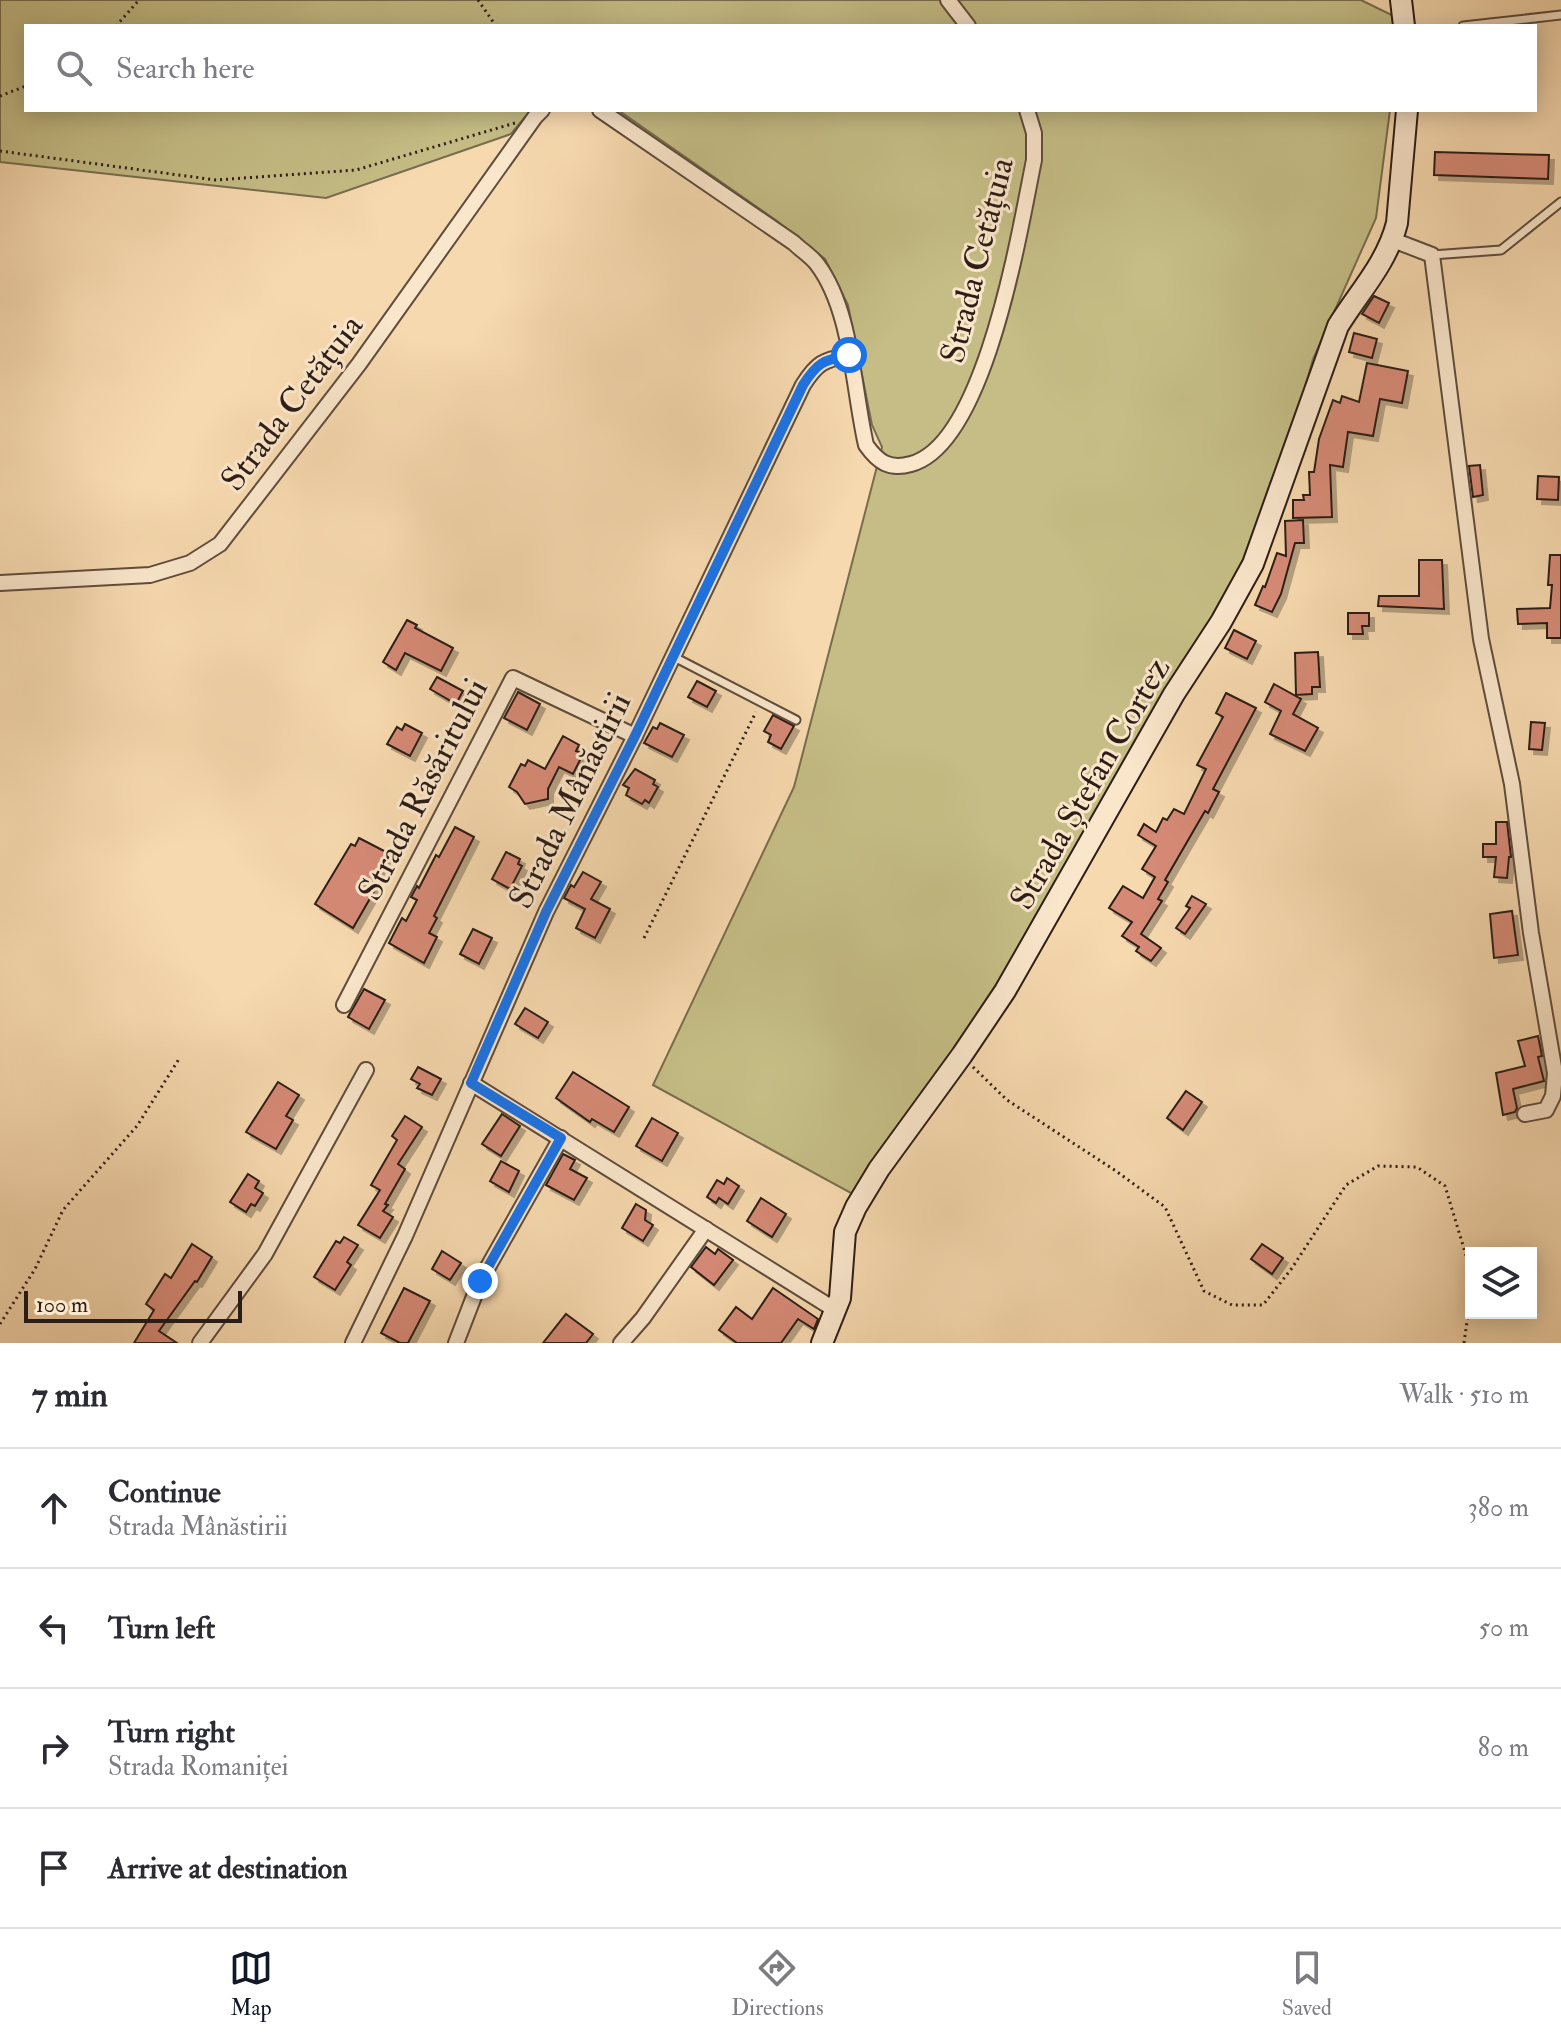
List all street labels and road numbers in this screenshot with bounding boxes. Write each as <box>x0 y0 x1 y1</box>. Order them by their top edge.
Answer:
street label: Strada Cetățuia <box>931 152 1024 368</box>
street label: Strada Cetățuia <box>212 305 373 500</box>
street label: Strada Ștefan Cortez <box>1001 650 1180 917</box>
street label: Strada Răsăritului <box>349 671 498 908</box>
street label: Strada Mânăstirii <box>499 686 641 916</box>

